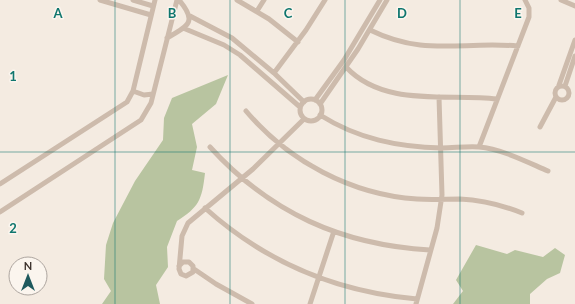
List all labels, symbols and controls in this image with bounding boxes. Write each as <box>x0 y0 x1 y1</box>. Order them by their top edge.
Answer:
text: A <box>52 5 63 21</box>
text: B <box>168 5 177 21</box>
text: C <box>284 5 293 21</box>
text: D <box>397 5 407 21</box>
text: E <box>514 5 522 21</box>
text: 1 <box>9 68 17 84</box>
text: 2 <box>9 220 17 236</box>
north arrow <box>8 256 48 296</box>
text: N <box>24 259 32 272</box>

